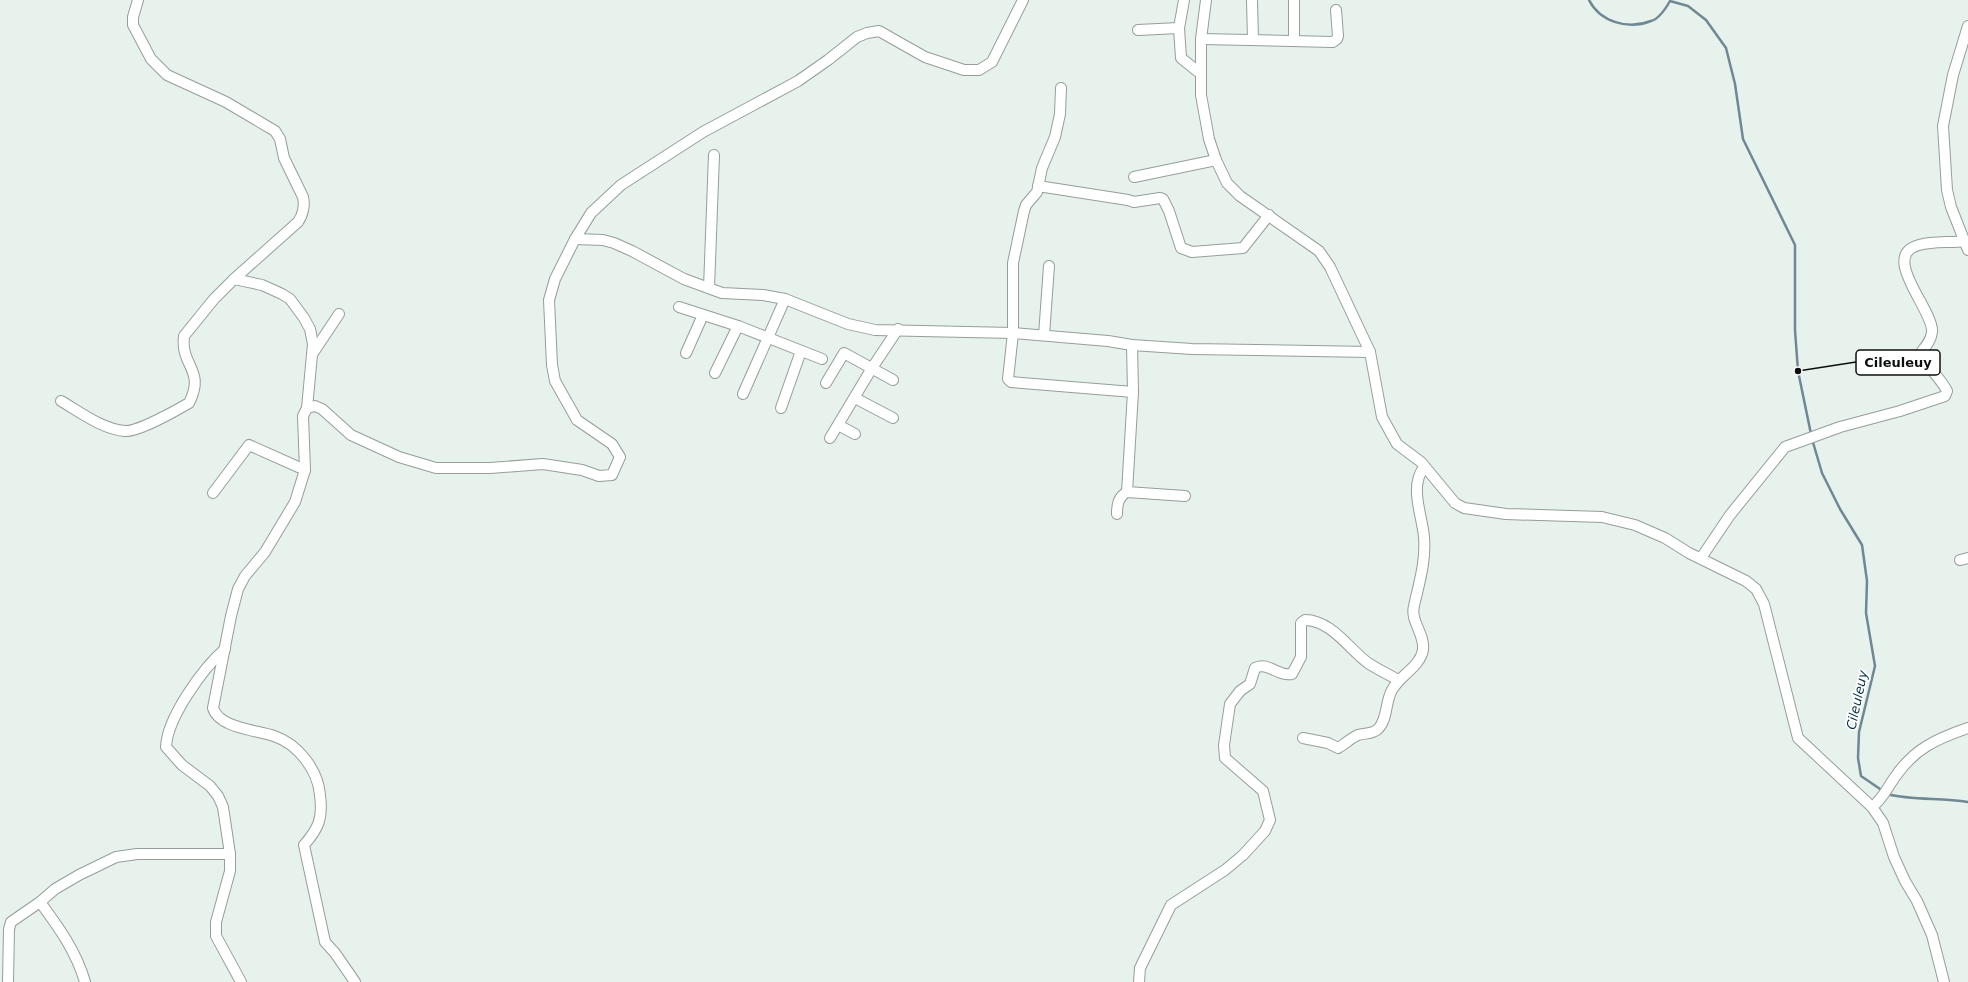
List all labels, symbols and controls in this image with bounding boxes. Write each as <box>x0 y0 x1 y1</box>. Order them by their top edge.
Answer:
callout: Cileuleuy <box>1856 350 1940 375</box>
text: Cileuleuy <box>1864 355 1932 370</box>
water label: Cileuleuy <box>1843 669 1871 731</box>

